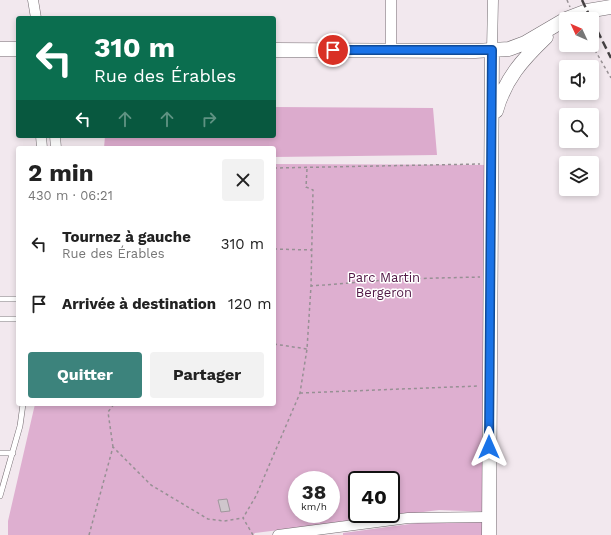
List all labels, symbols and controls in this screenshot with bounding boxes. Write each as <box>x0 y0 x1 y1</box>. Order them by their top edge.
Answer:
north arrow <box>559 12 599 52</box>
map controls <box>559 12 599 196</box>
text: 310 m <box>94 31 175 64</box>
icon: left <box>28 32 80 84</box>
pin <box>316 33 350 67</box>
icon: arrive <box>322 39 344 61</box>
button: sound <box>559 60 599 100</box>
text: Rue des Érables <box>94 65 236 86</box>
icon: left <box>72 108 94 130</box>
icon: ahead <box>114 108 136 130</box>
icon: ahead <box>156 108 178 130</box>
icon: right <box>198 108 220 130</box>
button: search <box>559 108 599 148</box>
button: layers <box>559 156 599 196</box>
text: 2 min <box>28 159 94 187</box>
button: close <box>222 159 264 201</box>
text: 430 m · 06:21 <box>28 188 113 203</box>
text: Tournez à gauche <box>62 228 191 246</box>
icon: left <box>28 233 50 255</box>
text: 310 m <box>221 235 264 253</box>
text: Rue des Érables <box>62 246 165 261</box>
park label: Parc Martin Bergeron <box>348 270 420 300</box>
icon: arrive <box>28 293 50 315</box>
text: Arrivée à destination <box>62 295 216 313</box>
text: 120 m <box>228 295 271 313</box>
button: Quitter <box>28 352 142 398</box>
button: Partager <box>150 352 264 398</box>
position arrow <box>468 426 510 468</box>
speed limit sign: 40 <box>348 471 400 523</box>
text: 38 <box>302 480 326 504</box>
text: km/h <box>301 501 327 512</box>

